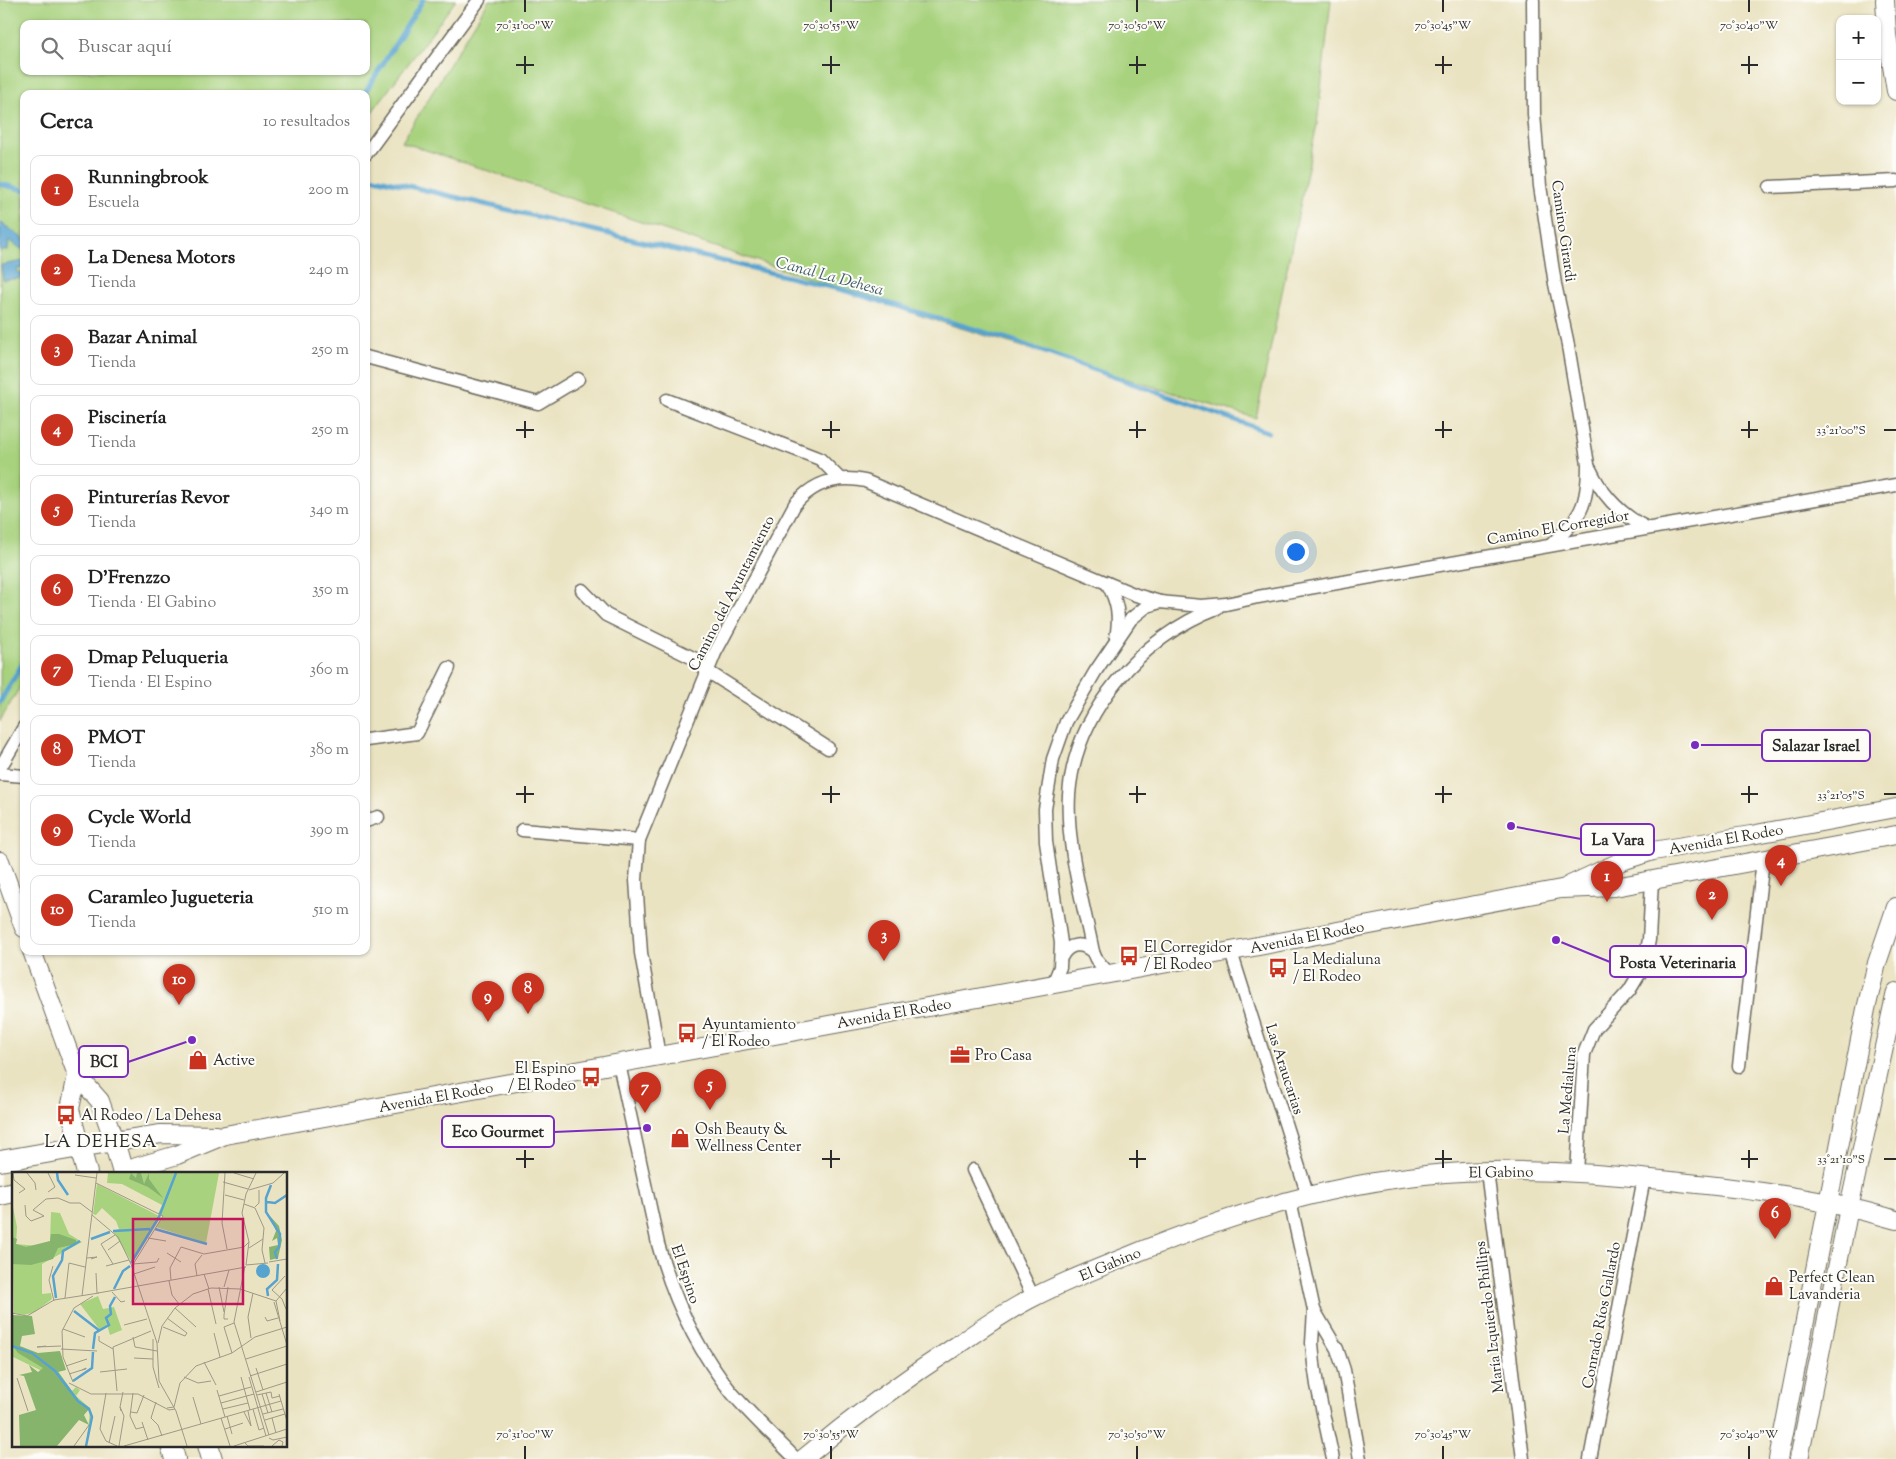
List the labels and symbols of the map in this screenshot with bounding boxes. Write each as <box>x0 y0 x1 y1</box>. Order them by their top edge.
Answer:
text: 70°31'00"W <box>496 17 554 35</box>
text: 70°30'55"W <box>803 17 860 35</box>
text: 70°30'50"W <box>1108 17 1166 35</box>
text: 70°30'45"W <box>1415 17 1472 35</box>
text: 70°30'40"W <box>1720 17 1779 35</box>
street label: Camino Girardi <box>1545 179 1580 284</box>
water label: Canal La Dehesa <box>773 252 886 303</box>
text: 33°21'00"S <box>1816 422 1866 440</box>
street label: Camino El Corregidor <box>1486 506 1631 551</box>
street label: Camino del Ayuntamiento <box>684 512 781 675</box>
your location <box>1283 539 1309 565</box>
callout: Salazar Israel <box>1762 730 1870 761</box>
text: Salazar Israel <box>1772 736 1860 759</box>
text: 33°21'05"S <box>1817 787 1865 805</box>
street label: Avenida El Rodeo <box>1667 820 1785 861</box>
callout: La Vara <box>1581 824 1654 855</box>
text: La Vara <box>1592 830 1645 853</box>
pin: 4 <box>1765 845 1797 886</box>
pin: 1 <box>1591 861 1623 902</box>
pin: 2 <box>1696 879 1728 920</box>
street label: Avenida El Rodeo <box>1248 917 1366 960</box>
pin: 3 <box>868 920 900 961</box>
place label: El Corregidor / El Rodeo <box>1144 938 1233 976</box>
bus stop icon: El Corregidor / El Rodeo <box>1118 945 1140 967</box>
callout: Posta Veterinaria <box>1610 946 1746 977</box>
place label: La Medialuna / El Rodeo <box>1293 950 1381 988</box>
text: Posta Veterinaria <box>1620 953 1737 976</box>
bus stop icon: La Medialuna / El Rodeo <box>1267 957 1289 979</box>
pin: 10 <box>163 964 195 1005</box>
pin: 8 <box>512 973 544 1014</box>
pin: 9 <box>472 981 504 1022</box>
street label: Avenida El Rodeo <box>835 994 953 1035</box>
place label: Ayuntamiento / El Rodeo <box>702 1015 796 1053</box>
street label: Las Araucarias <box>1259 1021 1308 1118</box>
bus stop icon: Ayuntamiento / El Rodeo <box>676 1022 698 1044</box>
office icon: Pro Casa <box>949 1044 971 1066</box>
street label: La Medialuna <box>1554 1045 1583 1135</box>
callout: BCI <box>79 1046 128 1077</box>
place label: Pro Casa <box>975 1046 1032 1067</box>
shop icon: Active <box>187 1049 209 1071</box>
place label: Active <box>213 1051 255 1072</box>
text: BCI <box>90 1052 119 1075</box>
place label: El Espino / El Rodeo <box>508 1059 576 1097</box>
bus stop icon: El Espino / El Rodeo <box>580 1066 602 1088</box>
pin: 5 <box>694 1069 726 1110</box>
pin: 7 <box>629 1072 661 1113</box>
street label: Avenida El Rodeo <box>377 1078 495 1119</box>
bus stop icon: Al Rodeo / La Dehesa <box>55 1104 77 1126</box>
place label: Al Rodeo / La Dehesa <box>81 1106 222 1127</box>
callout: Eco Gourmet <box>442 1116 554 1147</box>
place label: Osh Beauty & Wellness Center <box>695 1120 802 1158</box>
text: Eco Gourmet <box>452 1122 545 1145</box>
shop icon: Osh Beauty & Wellness Center <box>669 1127 691 1149</box>
district label: LA DEHESA <box>44 1130 158 1156</box>
text: 33°21'10"S <box>1817 1151 1865 1169</box>
street label: El Gabino <box>1468 1162 1534 1185</box>
inset map <box>12 1172 288 1446</box>
pin: 6 <box>1759 1198 1791 1239</box>
street label: María Izquierdo Phillips <box>1471 1240 1510 1394</box>
street label: Conrado Ríos Gallardo <box>1578 1240 1627 1391</box>
street label: El Espino <box>665 1242 704 1307</box>
street label: El Gabino <box>1077 1243 1145 1288</box>
place label: Perfect Clean Lavanderia <box>1789 1268 1875 1306</box>
shop icon: Perfect Clean Lavanderia <box>1763 1275 1785 1297</box>
text: 70°31'00"W <box>496 1426 554 1444</box>
text: 70°30'55"W <box>803 1426 860 1444</box>
text: 70°30'50"W <box>1108 1426 1166 1444</box>
text: 70°30'45"W <box>1415 1426 1472 1444</box>
text: 70°30'40"W <box>1720 1426 1779 1444</box>

